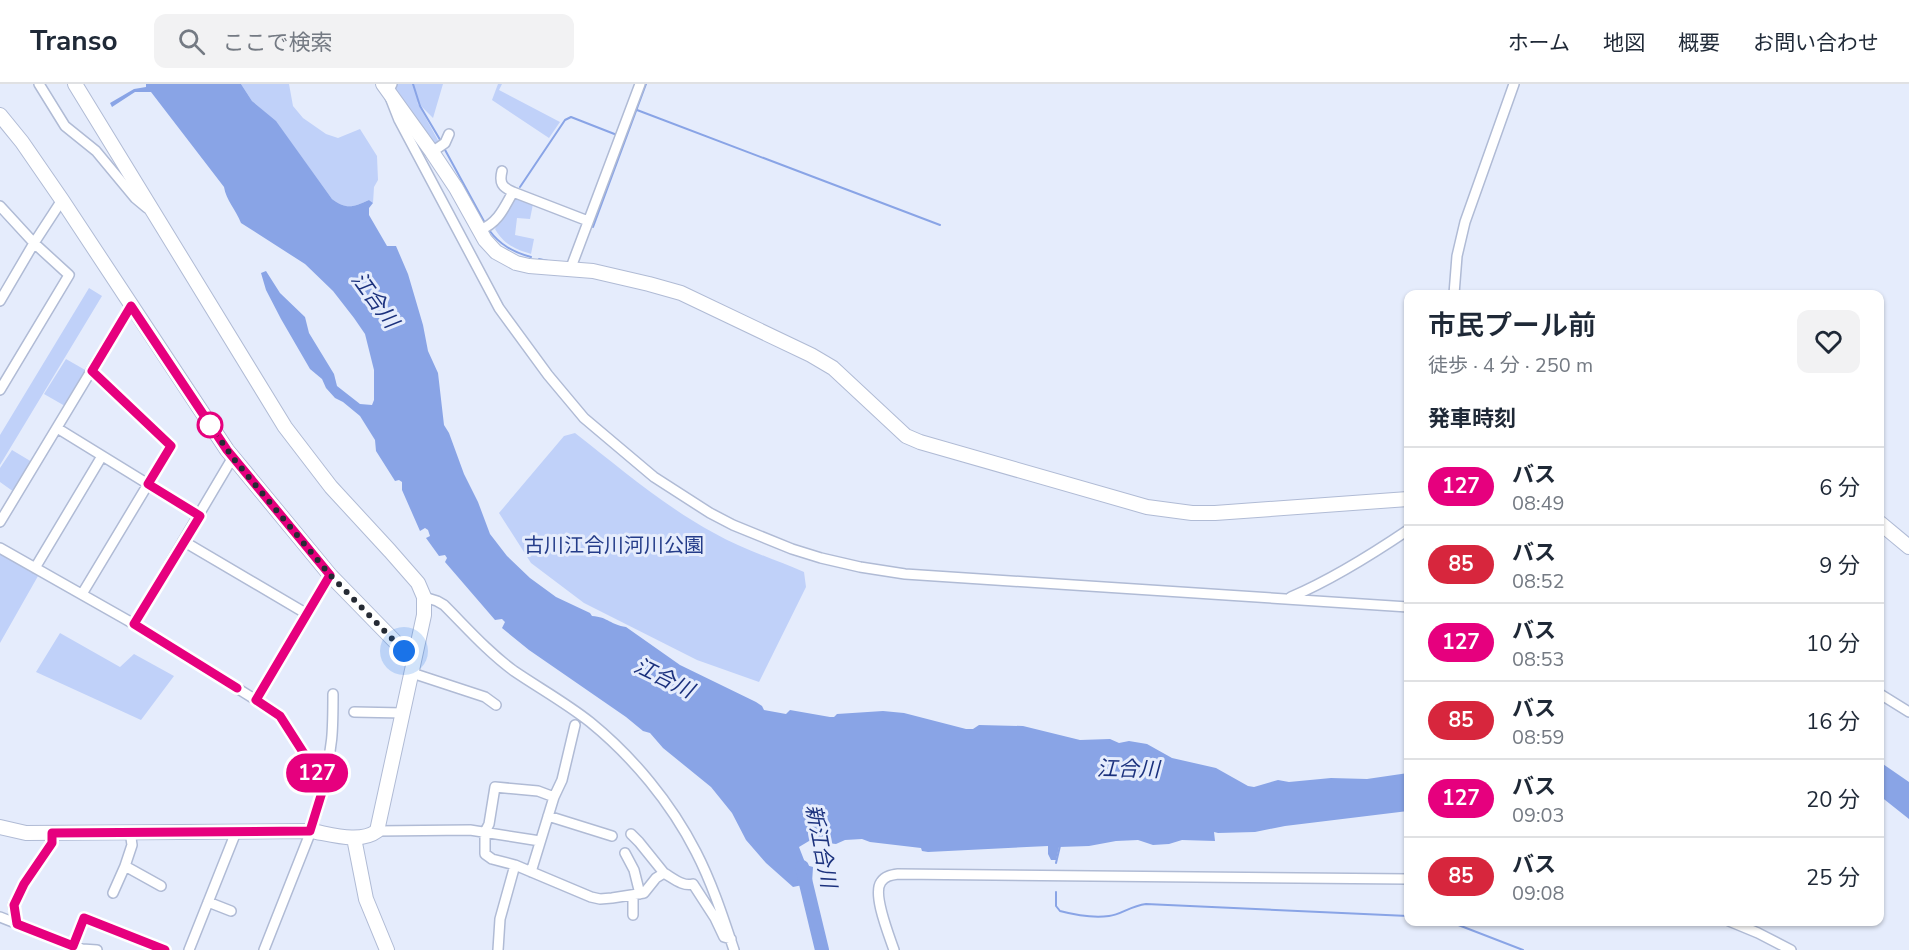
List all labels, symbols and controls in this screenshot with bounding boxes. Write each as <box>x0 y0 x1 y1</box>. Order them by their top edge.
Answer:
search box <box>154 14 574 68</box>
text: Transo <box>30 22 118 60</box>
icon: search <box>175 25 208 58</box>
text: ここで検索 <box>223 28 333 58</box>
text: ホーム <box>1508 29 1570 57</box>
text: 地図 <box>1603 29 1645 57</box>
text: 概要 <box>1678 29 1720 57</box>
text: お問い合わせ <box>1753 29 1879 57</box>
water label: 江合川 <box>345 266 406 335</box>
text: 市民プール前 <box>1428 307 1596 345</box>
button: heart <box>1797 310 1860 373</box>
text: 徒歩 · 4 分 · 250 m <box>1428 352 1593 379</box>
text: 発車時刻 <box>1428 404 1516 434</box>
unlabelled marker <box>197 412 223 438</box>
text: バス <box>1512 460 1556 490</box>
text: 127 <box>1442 472 1480 500</box>
text: 6 分 <box>1819 473 1860 503</box>
text: 08:49 <box>1512 490 1565 517</box>
park label: 古川江合川河川公園 <box>524 532 704 559</box>
text: バス <box>1512 538 1556 568</box>
text: 85 <box>1448 550 1474 578</box>
text: 9 分 <box>1819 551 1860 581</box>
text: 08:52 <box>1512 568 1565 595</box>
text: バス <box>1512 616 1556 646</box>
text: 127 <box>1442 628 1480 656</box>
text: 10 分 <box>1806 629 1860 659</box>
your location <box>389 636 419 666</box>
text: 08:53 <box>1512 646 1565 673</box>
water label: 江合川 <box>630 652 700 705</box>
text: バス <box>1512 694 1556 724</box>
text: 85 <box>1448 706 1474 734</box>
text: 16 分 <box>1806 707 1860 737</box>
text: 08:59 <box>1512 724 1565 751</box>
line badge: 127 <box>282 754 352 792</box>
water label: 江合川 <box>1096 754 1162 784</box>
text: 127 <box>298 759 336 787</box>
text: バス <box>1512 772 1556 802</box>
text: 127 <box>1442 784 1480 812</box>
text: 20 分 <box>1806 785 1860 815</box>
water label: 新江合川 <box>799 802 843 892</box>
text: 09:03 <box>1512 802 1565 829</box>
text: バス <box>1512 850 1556 880</box>
text: 85 <box>1448 862 1474 890</box>
text: 25 分 <box>1806 863 1860 893</box>
text: 09:08 <box>1512 880 1565 907</box>

